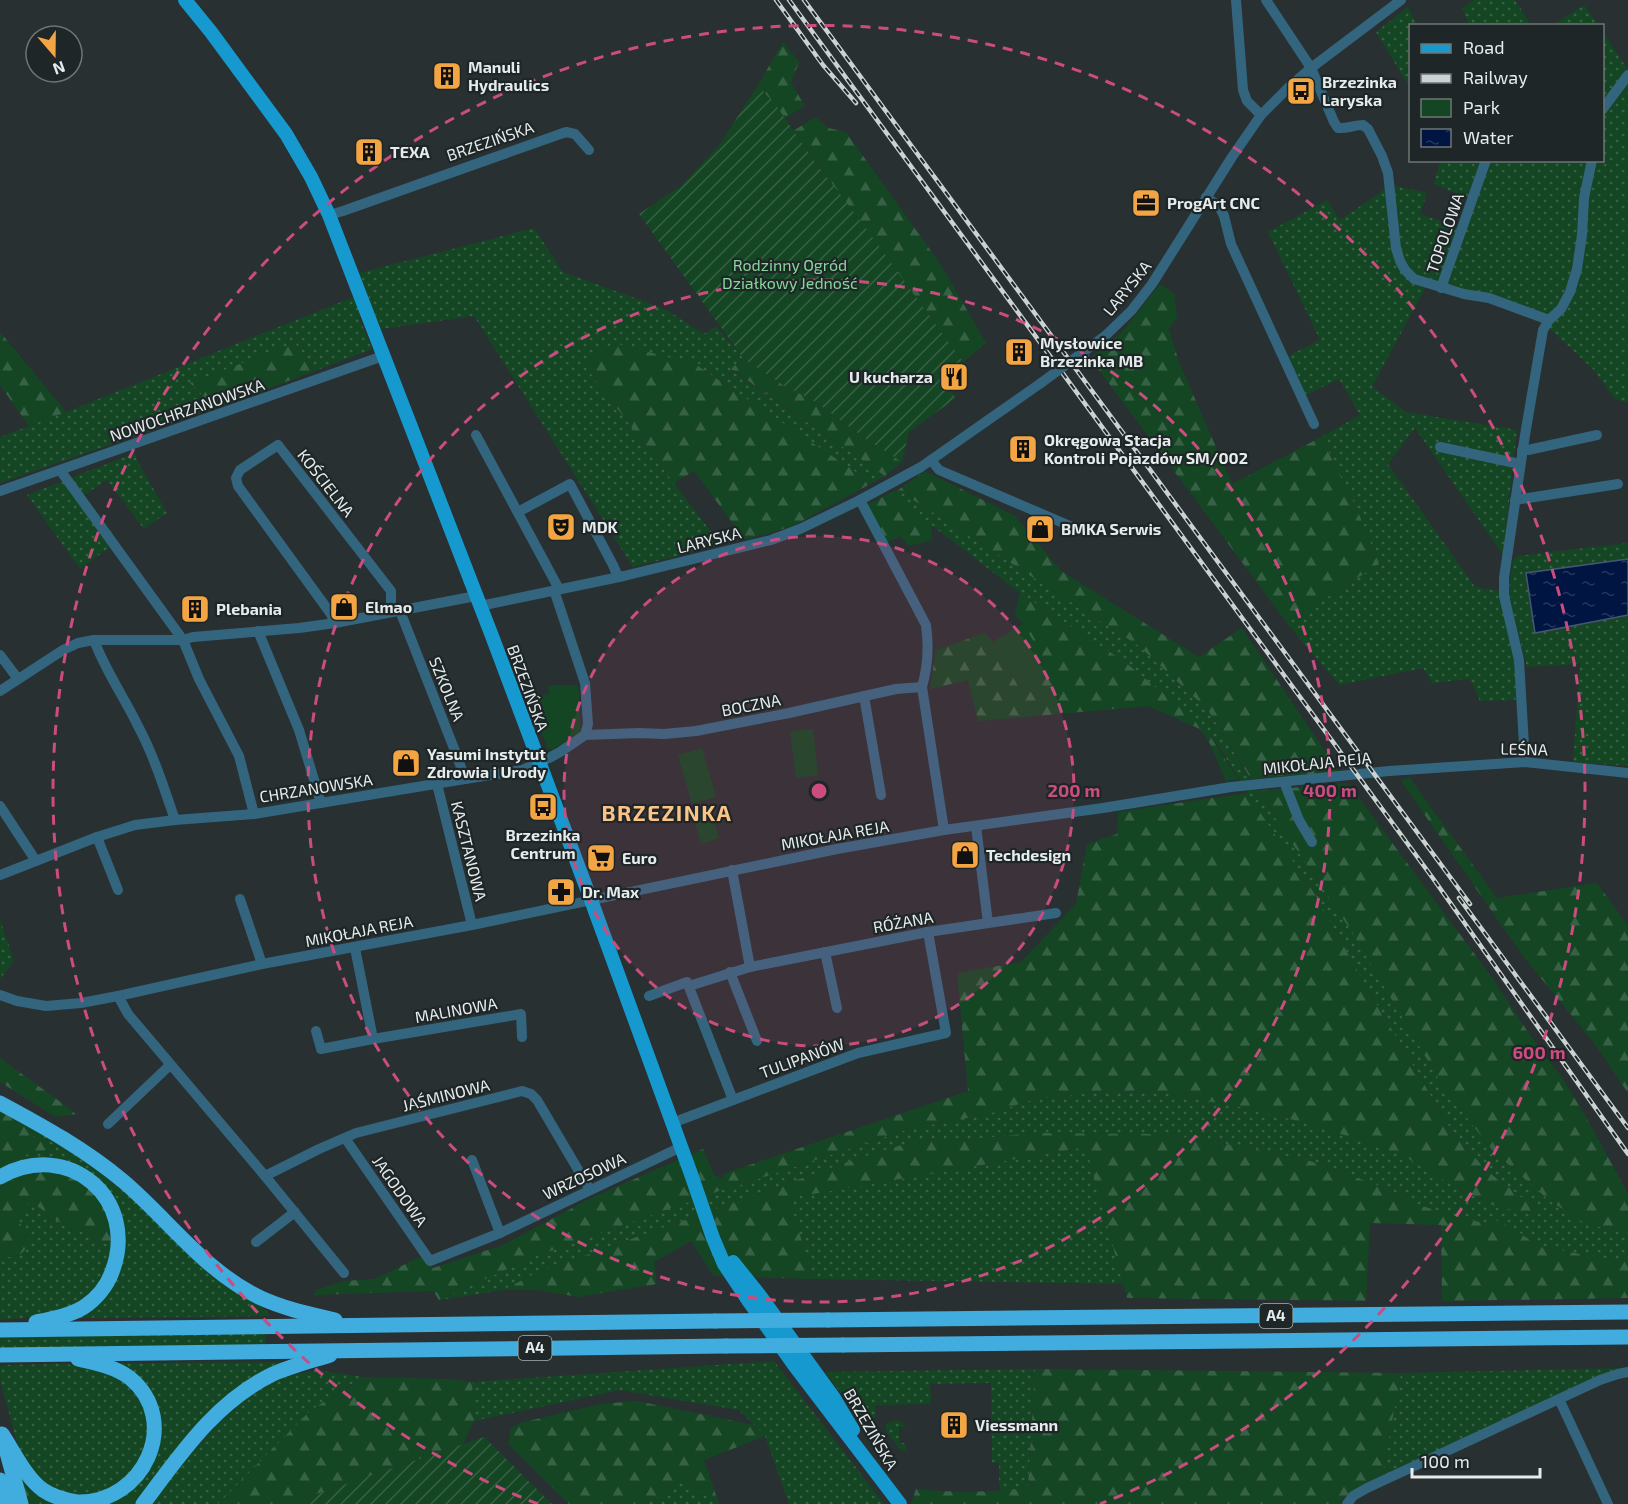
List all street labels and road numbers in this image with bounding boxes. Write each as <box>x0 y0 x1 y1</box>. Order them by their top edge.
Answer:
street label: BRZEZIŃSKA <box>444 117 536 164</box>
street label: TOPOLOWA <box>1422 190 1467 275</box>
street label: LARYSKA <box>1099 256 1155 319</box>
street label: NOWOCHRZANOWSKA <box>107 374 267 445</box>
street label: KOŚCIELNA <box>294 445 359 520</box>
street label: LARYSKA <box>675 522 743 557</box>
street label: BRZEZIŃSKA <box>504 642 553 734</box>
street label: SZKOLNA <box>426 654 469 724</box>
street label: BOCZNA <box>720 689 782 720</box>
street label: LEŚNA <box>1500 739 1548 758</box>
street label: MIKOŁAJA REJA <box>1262 747 1372 778</box>
street label: CHRZANOWSKA <box>258 769 374 806</box>
street label: KASZTANOWA <box>448 799 491 903</box>
street label: MIKOŁAJA REJA <box>780 816 890 853</box>
street label: RÓŻANA <box>871 907 935 936</box>
street label: MIKOŁAJA REJA <box>304 911 414 950</box>
street label: MALINOWA <box>413 993 499 1026</box>
street label: TULIPANÓW <box>757 1033 847 1082</box>
street label: JAŚMINOWA <box>400 1074 492 1115</box>
street label: WRZOSOWA <box>539 1148 628 1203</box>
street label: JAGODOWA <box>369 1152 432 1230</box>
road number: A4 <box>1260 1304 1292 1328</box>
road number: A4 <box>518 1336 552 1360</box>
street label: BRZEZIŃSKA <box>841 1385 902 1473</box>

